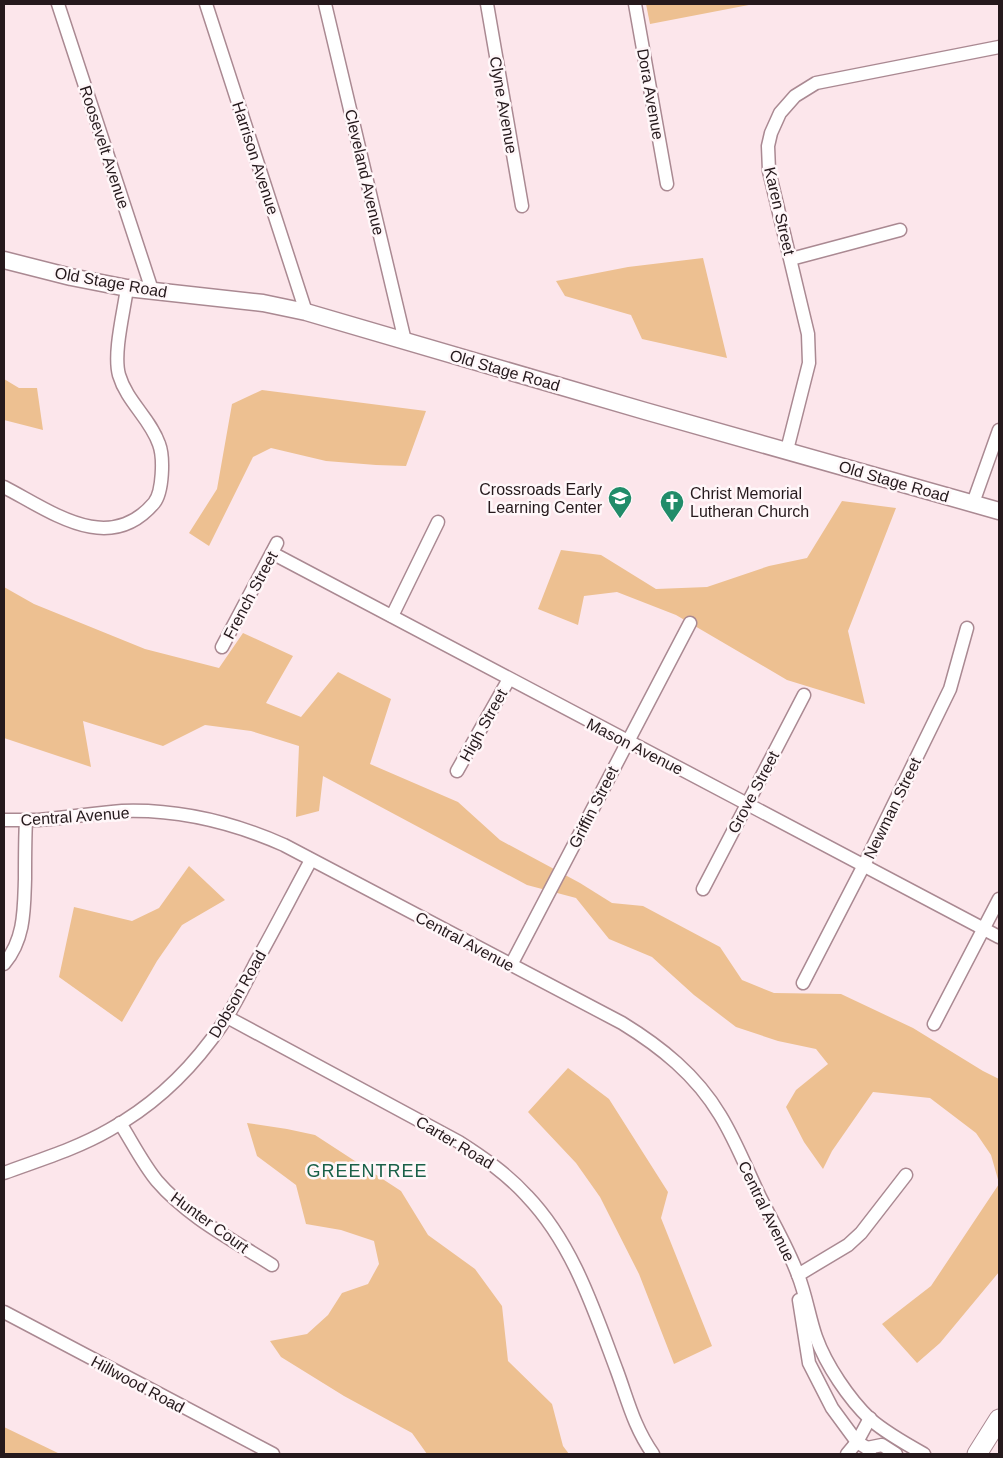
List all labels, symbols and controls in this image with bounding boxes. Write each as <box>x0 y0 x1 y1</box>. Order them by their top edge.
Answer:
street label: Dora Avenue <box>634 47 667 141</box>
street label: Clyne Avenue <box>487 55 520 155</box>
street label: Roosevelt Avenue <box>77 83 133 211</box>
street label: Harrison Avenue <box>229 99 282 217</box>
street label: Cleveland Avenue <box>342 107 387 237</box>
street label: Karen Street <box>761 165 798 257</box>
street label: Old Stage Road <box>53 264 168 301</box>
street label: Old Stage Road <box>448 347 562 394</box>
street label: Old Stage Road <box>837 458 951 505</box>
place label: Crossroads Early Learning Center <box>479 481 603 516</box>
school or university icon: Crossroads Early Learning Center <box>607 485 633 519</box>
place label: Christ Memorial Lutheran Church <box>690 485 809 520</box>
church icon: Christ Memorial Lutheran Church <box>659 489 685 523</box>
street label: French Street <box>220 548 281 642</box>
street label: High Street <box>457 686 511 764</box>
street label: Mason Avenue <box>584 715 686 778</box>
street label: Grove Street <box>725 748 782 836</box>
street label: Newman Street <box>861 754 925 861</box>
street label: Griffin Street <box>566 763 622 851</box>
street label: Central Avenue <box>20 804 130 829</box>
street label: Central Avenue <box>413 908 517 975</box>
street label: Dobson Road <box>206 948 269 1041</box>
street label: Carter Road <box>413 1113 496 1172</box>
street label: Central Avenue <box>735 1158 798 1264</box>
district label: GREENTREE <box>306 1161 428 1181</box>
street label: Hunter Court <box>168 1189 252 1257</box>
street label: Hillwood Road <box>88 1353 187 1416</box>

